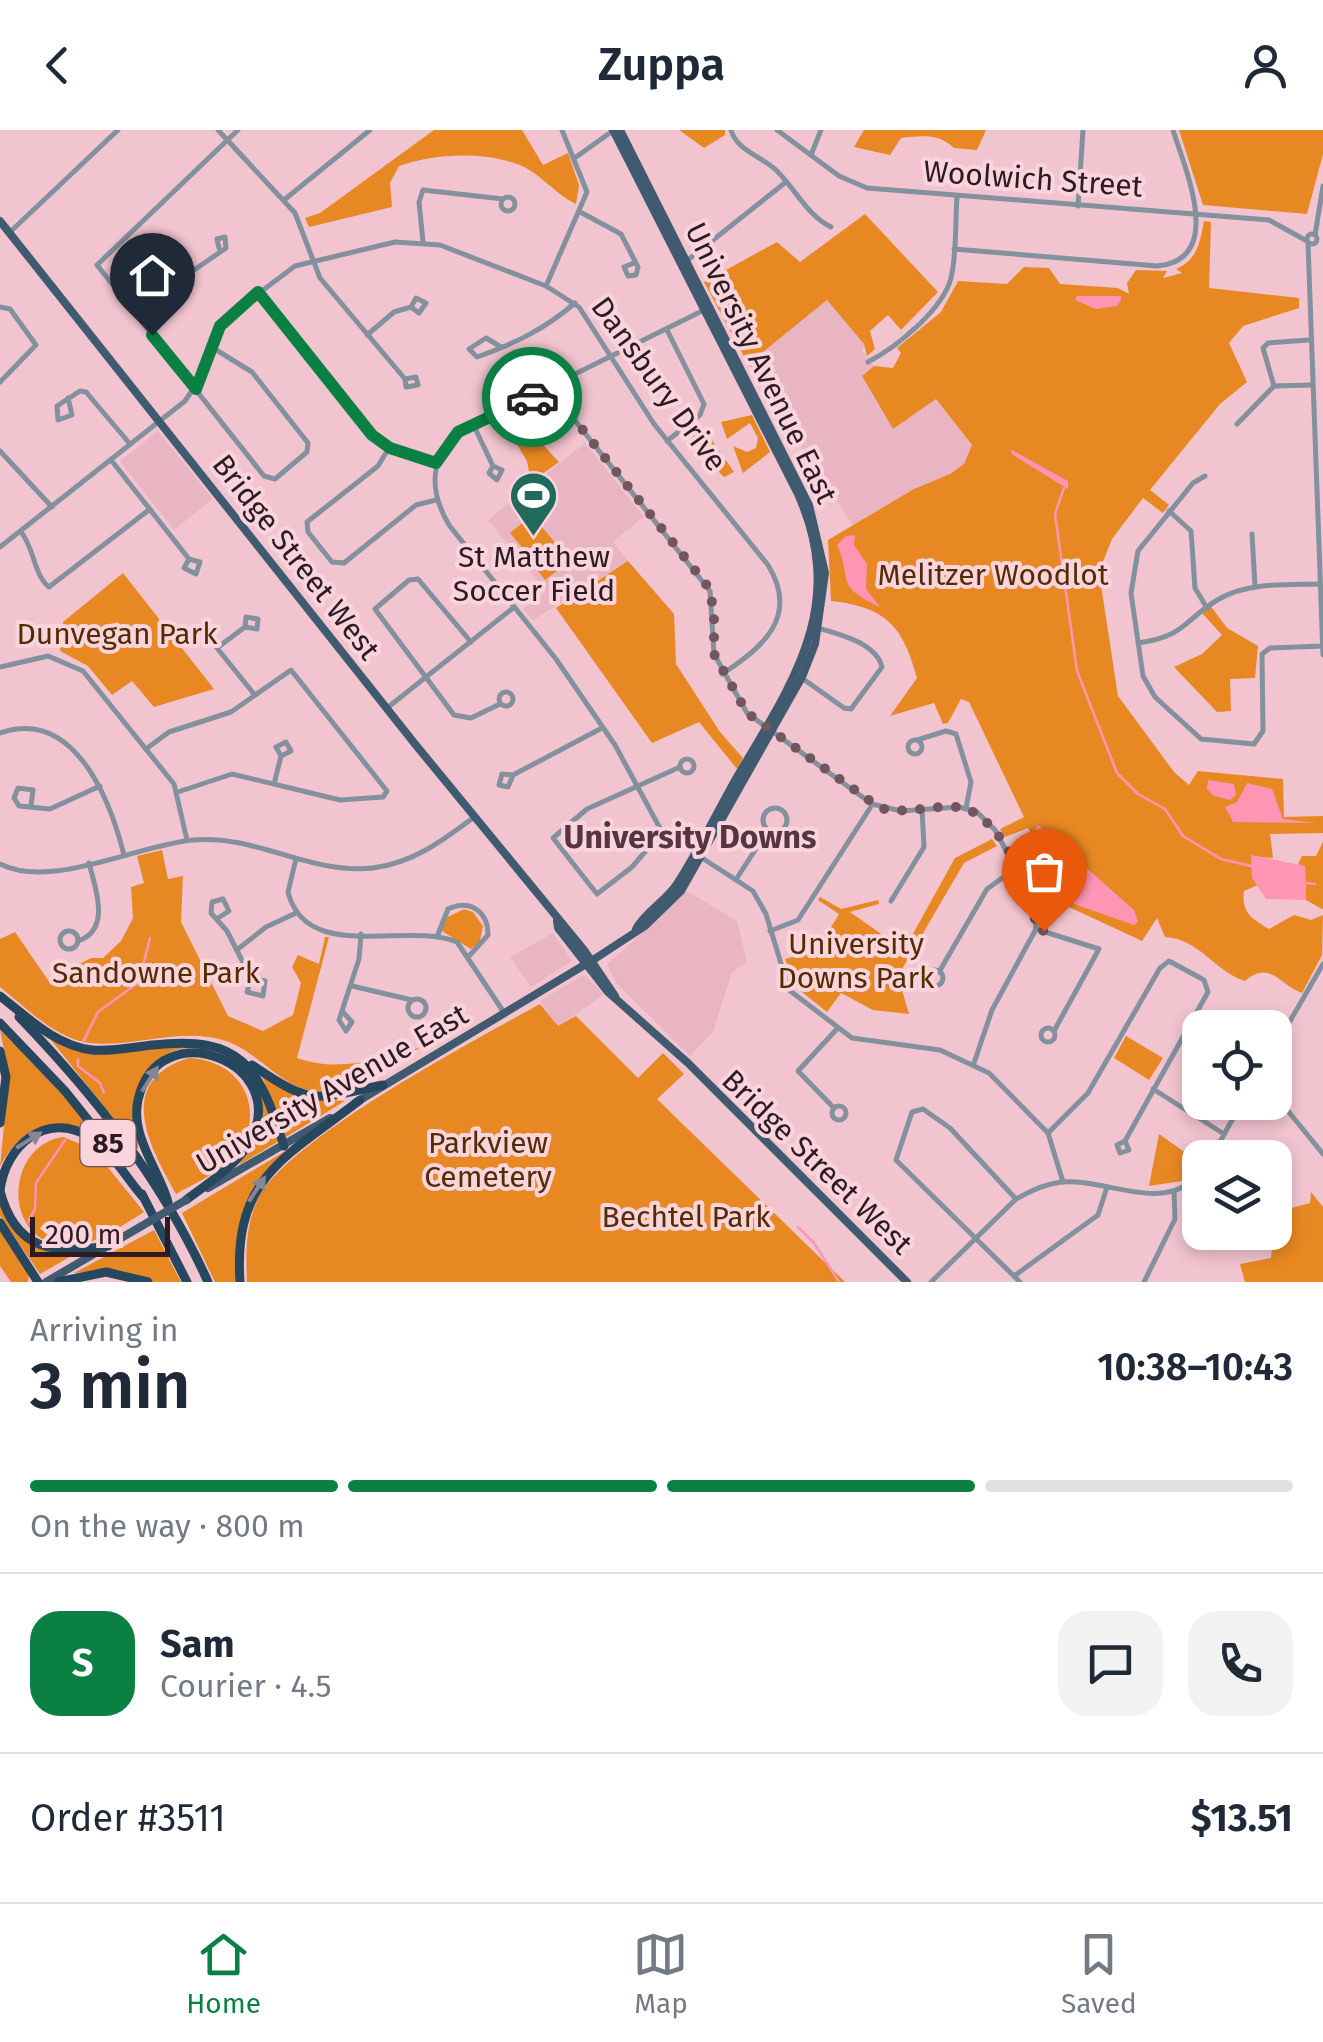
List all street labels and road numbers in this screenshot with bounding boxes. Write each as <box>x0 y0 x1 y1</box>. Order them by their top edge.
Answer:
street label: Woolwich Street <box>922 153 1144 205</box>
street label: University Avenue East <box>677 217 845 509</box>
street label: Dansbury Drive <box>584 290 734 478</box>
street label: Bridge Street West <box>205 447 387 667</box>
street label: University Avenue East <box>190 996 474 1182</box>
street label: Bridge Street West <box>714 1062 920 1262</box>
road number: 85 <box>80 1120 136 1166</box>

